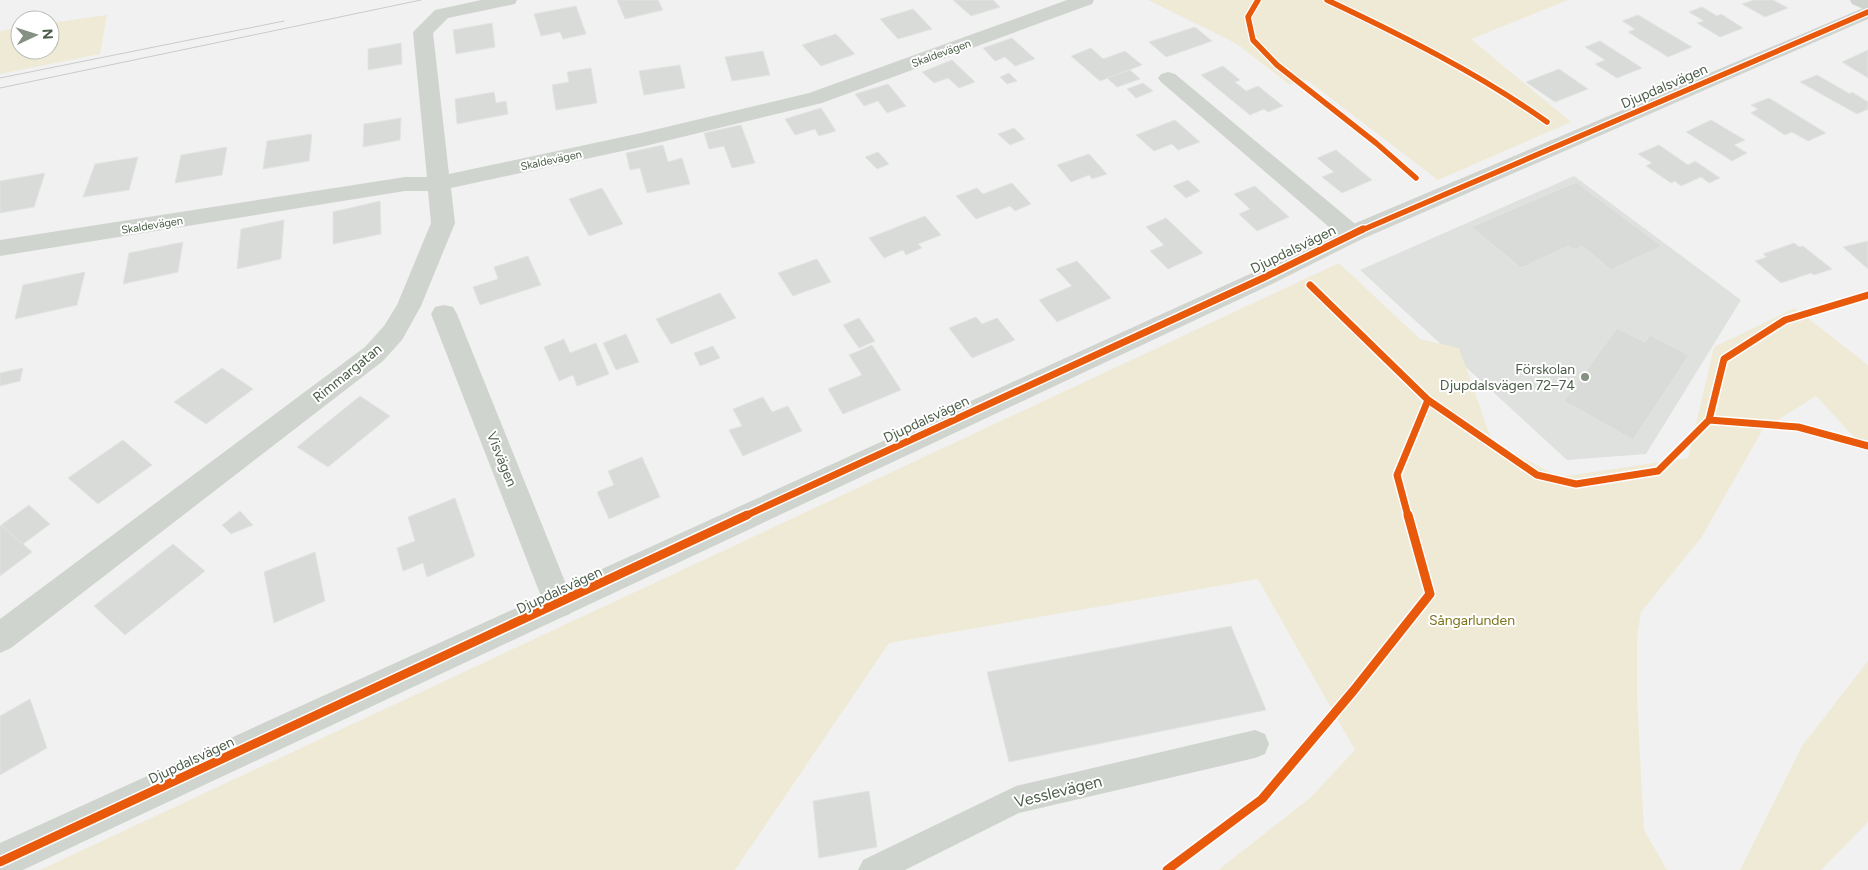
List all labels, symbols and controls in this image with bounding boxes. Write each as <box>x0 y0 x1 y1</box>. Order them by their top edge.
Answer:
north arrow <box>10 10 60 60</box>
text: N <box>39 28 56 40</box>
street label: Skaldevägen <box>910 37 973 70</box>
street label: Djupdalsvägen <box>1618 60 1710 112</box>
street label: Skaldevägen <box>519 148 583 173</box>
street label: Skaldevägen <box>120 214 184 237</box>
street label: Djupdalsvägen <box>1248 221 1339 277</box>
street label: Rimmargatan <box>310 340 385 406</box>
place label: Förskolan Djupdalsvägen 72–74 <box>1440 361 1575 394</box>
marker: Förskolan Djupdalsvägen 72–74 <box>1579 371 1591 383</box>
street label: Djupdalsvägen <box>881 392 972 447</box>
street label: Visvägen <box>483 429 520 489</box>
street label: Djupdalsvägen <box>514 563 605 618</box>
park label: Sångarlunden <box>1429 612 1515 629</box>
street label: Djupdalsvägen <box>146 733 237 788</box>
street label: Vesslevägen <box>1012 771 1104 812</box>

